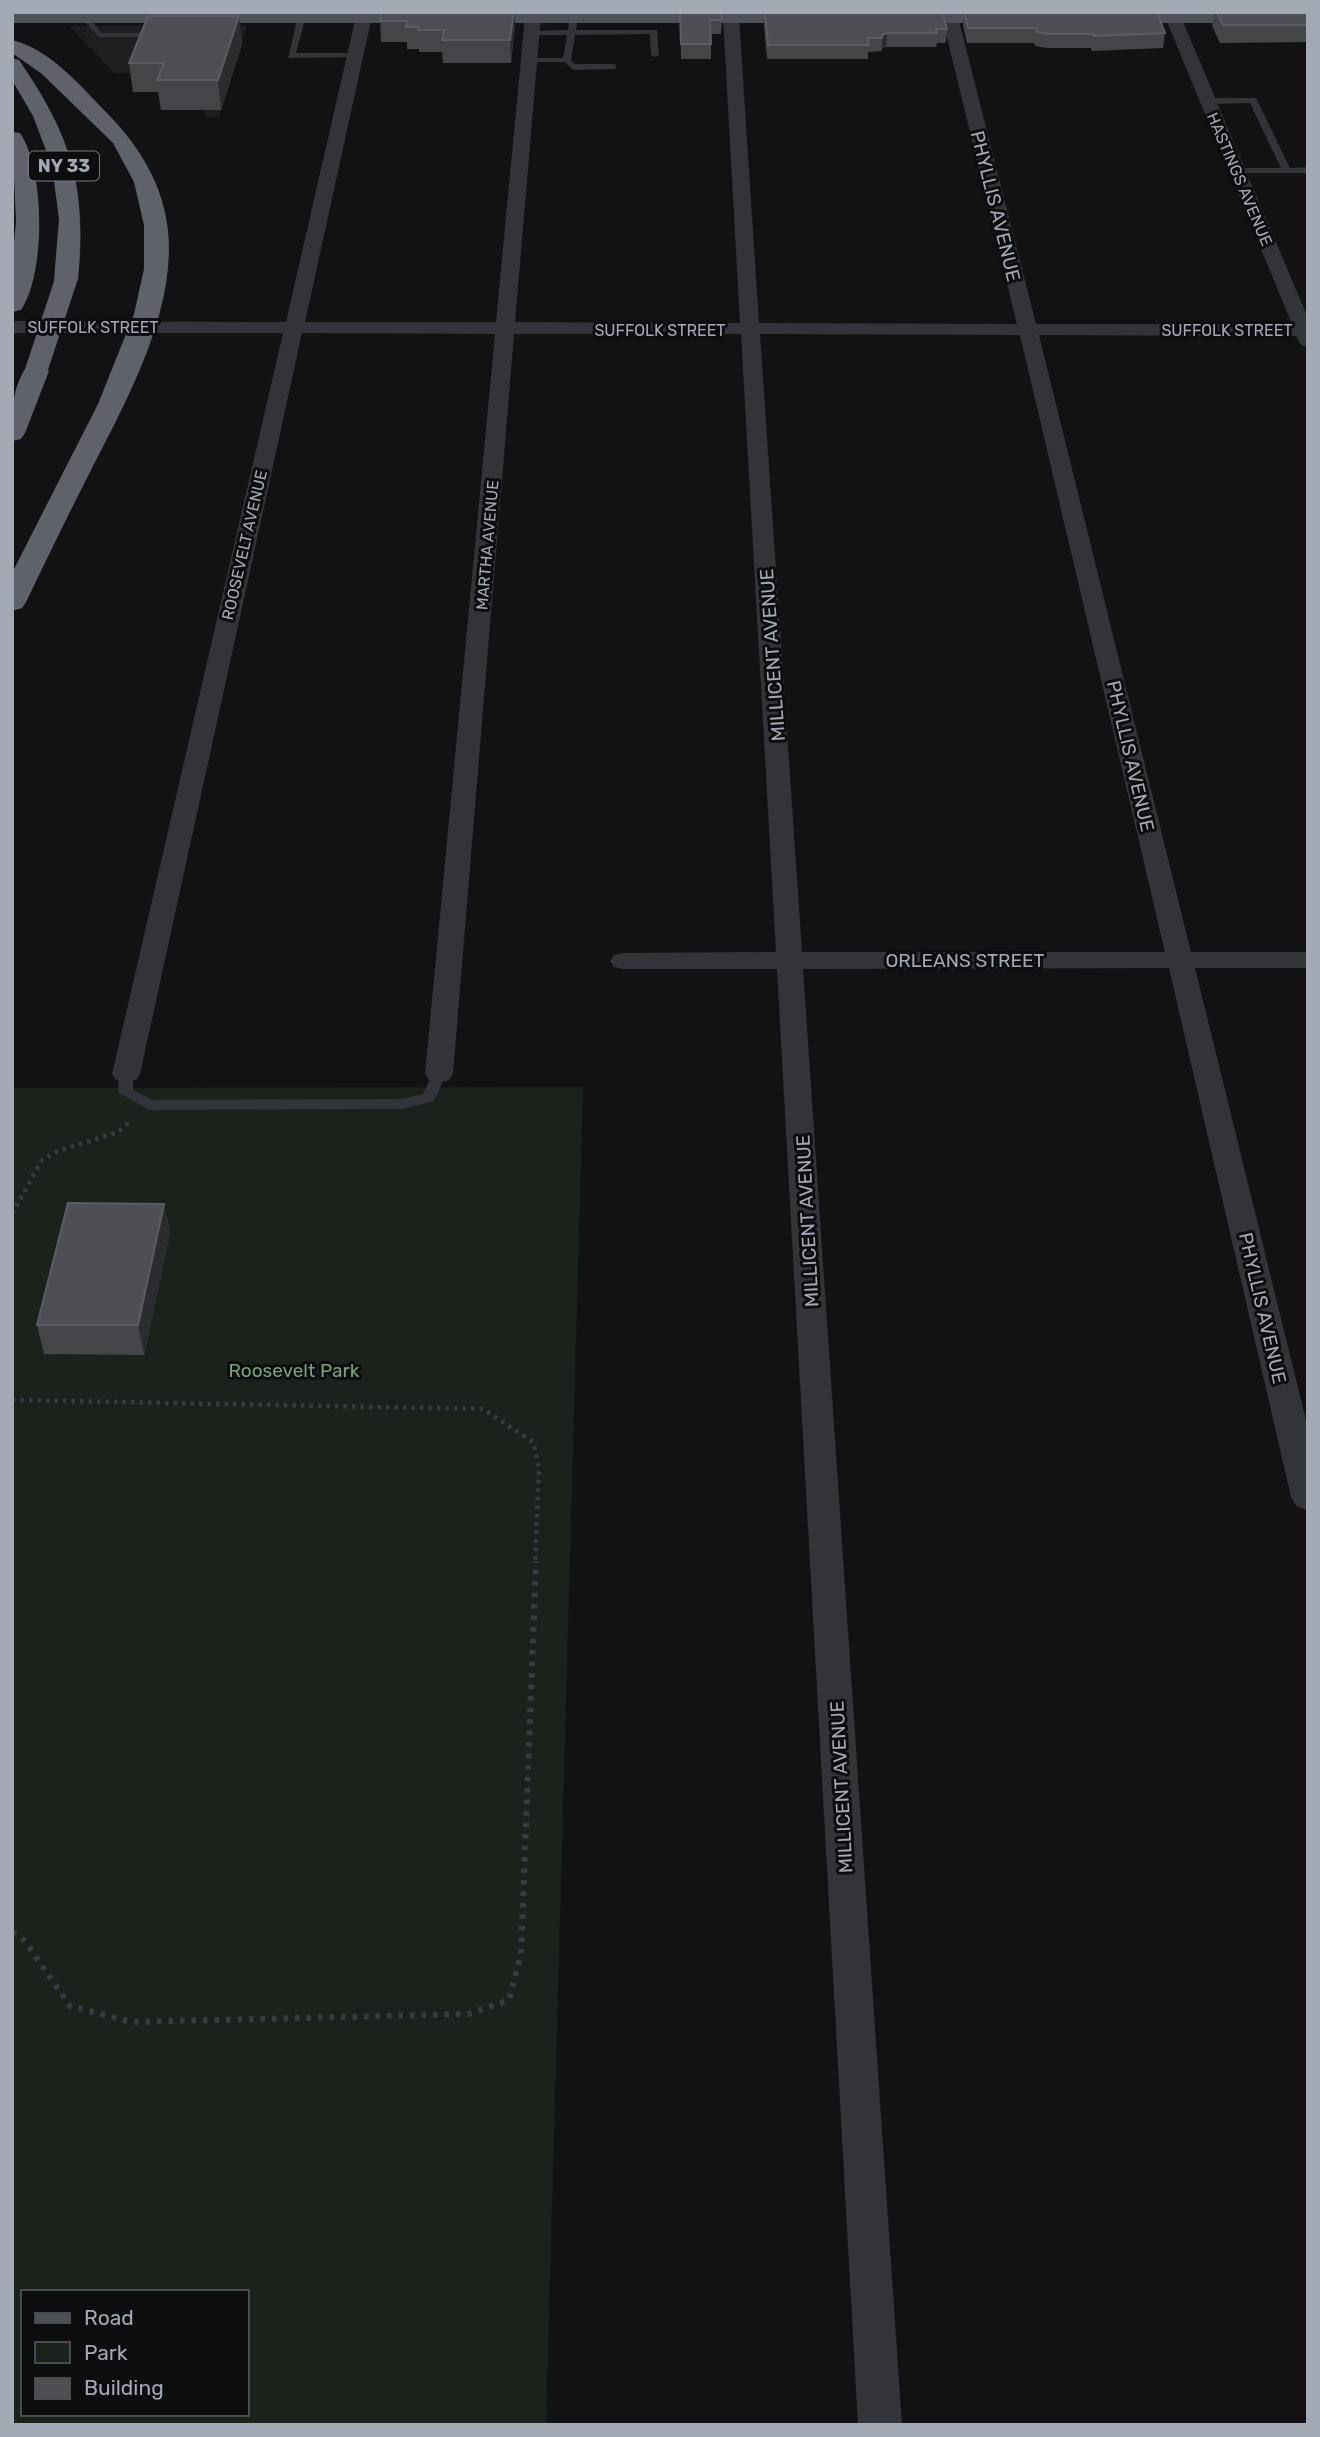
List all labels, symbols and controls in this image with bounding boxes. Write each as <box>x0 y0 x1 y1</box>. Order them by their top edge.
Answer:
street label: HASTINGS AVENUE <box>1203 110 1276 249</box>
street label: PHYLLIS AVENUE <box>966 128 1025 284</box>
road number: NY 33 <box>29 152 99 181</box>
street label: SUFFOLK STREET <box>27 318 159 337</box>
street label: SUFFOLK STREET <box>594 321 726 340</box>
street label: SUFFOLK STREET <box>1161 321 1293 340</box>
street label: ROOSEVELT AVENUE <box>218 468 271 622</box>
street label: MARTHA AVENUE <box>472 479 503 611</box>
street label: MILLICENT AVENUE <box>755 568 790 742</box>
street label: PHYLLIS AVENUE <box>1102 678 1159 834</box>
street label: ORLEANS STREET <box>885 949 1045 972</box>
street label: MILLICENT AVENUE <box>791 1134 824 1308</box>
street label: PHYLLIS AVENUE <box>1234 1230 1291 1386</box>
park label: Roosevelt Park <box>228 1359 360 1382</box>
street label: MILLICENT AVENUE <box>825 1700 858 1874</box>
legend <box>21 2290 248 2416</box>
text: Road <box>84 2305 134 2330</box>
text: Park <box>84 2340 128 2365</box>
text: Building <box>84 2375 164 2400</box>

